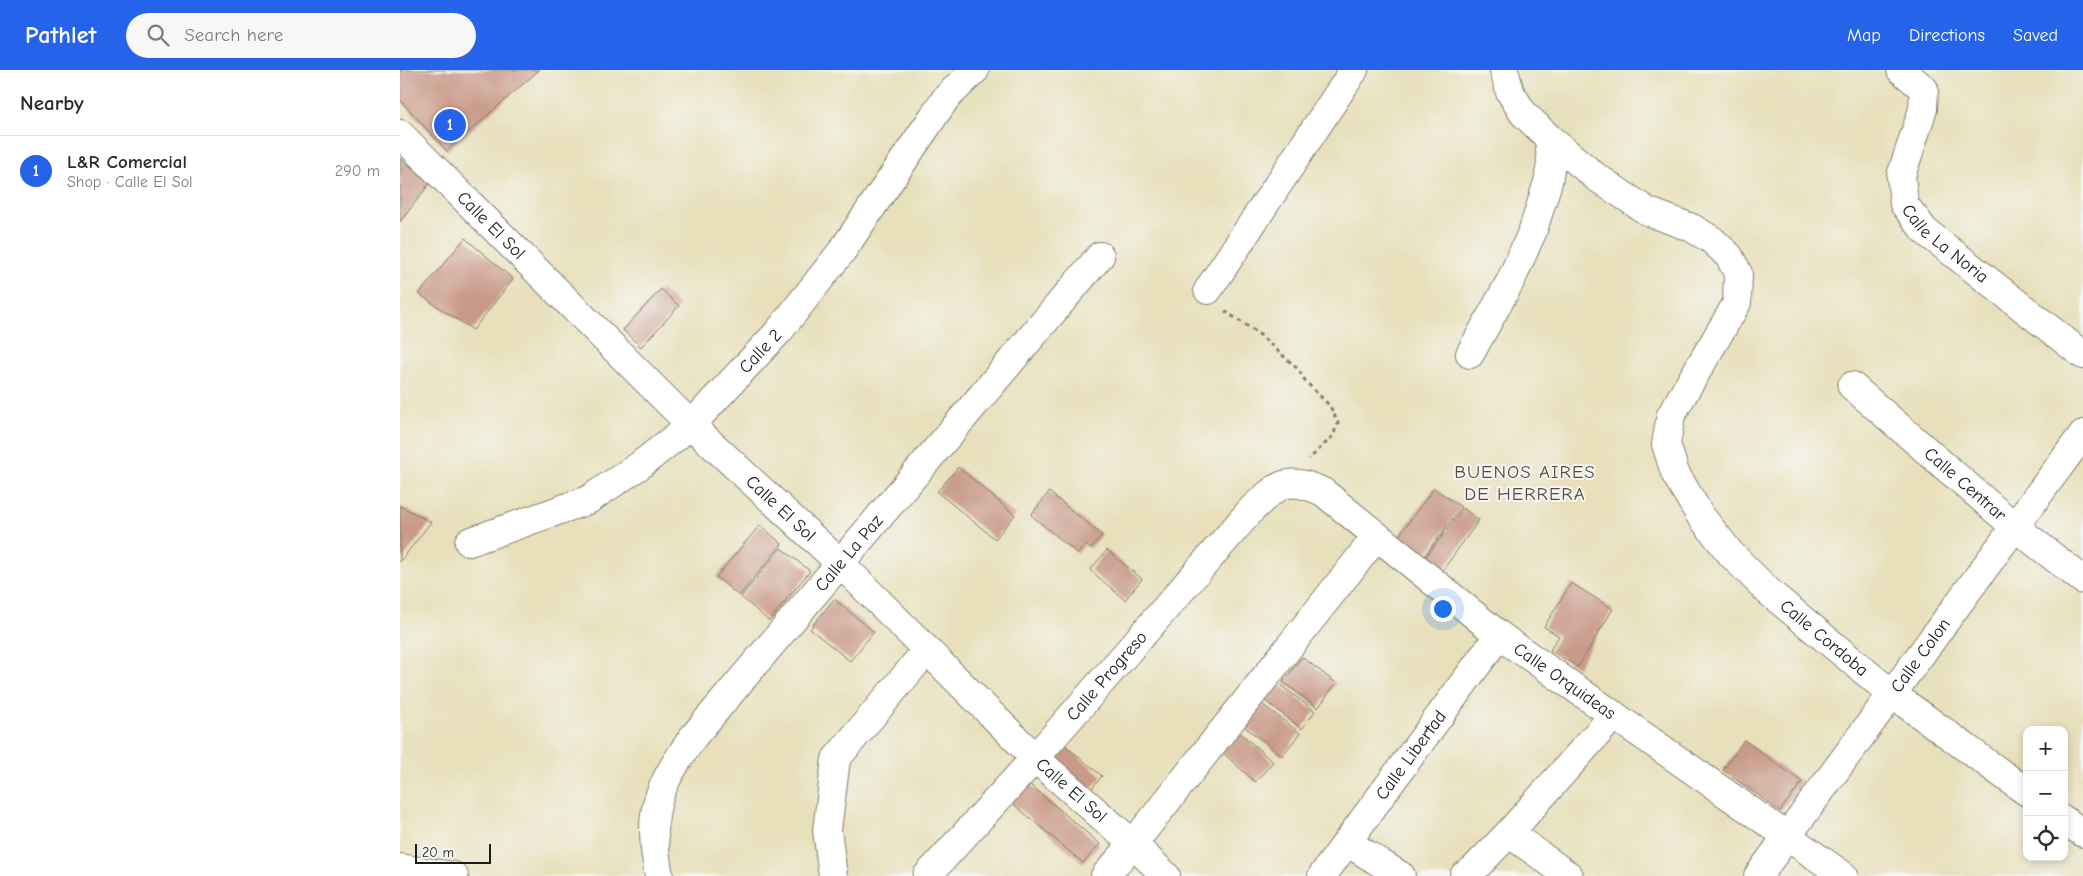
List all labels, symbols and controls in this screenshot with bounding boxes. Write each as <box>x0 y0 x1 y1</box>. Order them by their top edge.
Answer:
search box <box>126 13 476 58</box>
text: Pathlet <box>25 21 96 49</box>
icon: search <box>144 21 172 49</box>
text: Search here <box>184 24 283 46</box>
text: Map <box>1847 25 1881 46</box>
text: Directions <box>1909 25 1985 46</box>
text: Saved <box>2013 25 2058 46</box>
text: Nearby <box>20 91 84 115</box>
pin: 1 <box>434 106 466 144</box>
text: L&R Comercial <box>67 151 187 173</box>
text: 1 <box>33 162 39 180</box>
text: 290 m <box>335 162 380 180</box>
text: Shop · Calle El Sol <box>67 173 193 191</box>
street label: Calle El Sol <box>453 187 530 264</box>
street label: Calle La Noria <box>1897 200 1993 287</box>
street label: Calle 2 <box>735 325 786 377</box>
street label: Calle Centrar <box>1920 443 2011 526</box>
district label: BUENOS AIRES DE HERRERA <box>1454 461 1596 505</box>
street label: Calle El Sol <box>742 471 820 546</box>
street label: Calle La Paz <box>810 510 887 596</box>
street label: Calle Cordoba <box>1776 595 1873 681</box>
your location <box>1430 596 1456 622</box>
street label: Calle Colon <box>1886 614 1955 697</box>
street label: Calle Progreso <box>1062 627 1151 725</box>
street label: Calle Orquideas <box>1510 638 1620 724</box>
street label: Calle Libertad <box>1371 706 1451 804</box>
map controls <box>2023 726 2068 861</box>
button: + <box>2023 726 2068 771</box>
street label: Calle El Sol <box>1032 753 1111 827</box>
button: − <box>2023 771 2068 816</box>
button: locate <box>2023 816 2068 861</box>
scale bar <box>415 841 491 864</box>
text: 20 m <box>422 844 454 861</box>

